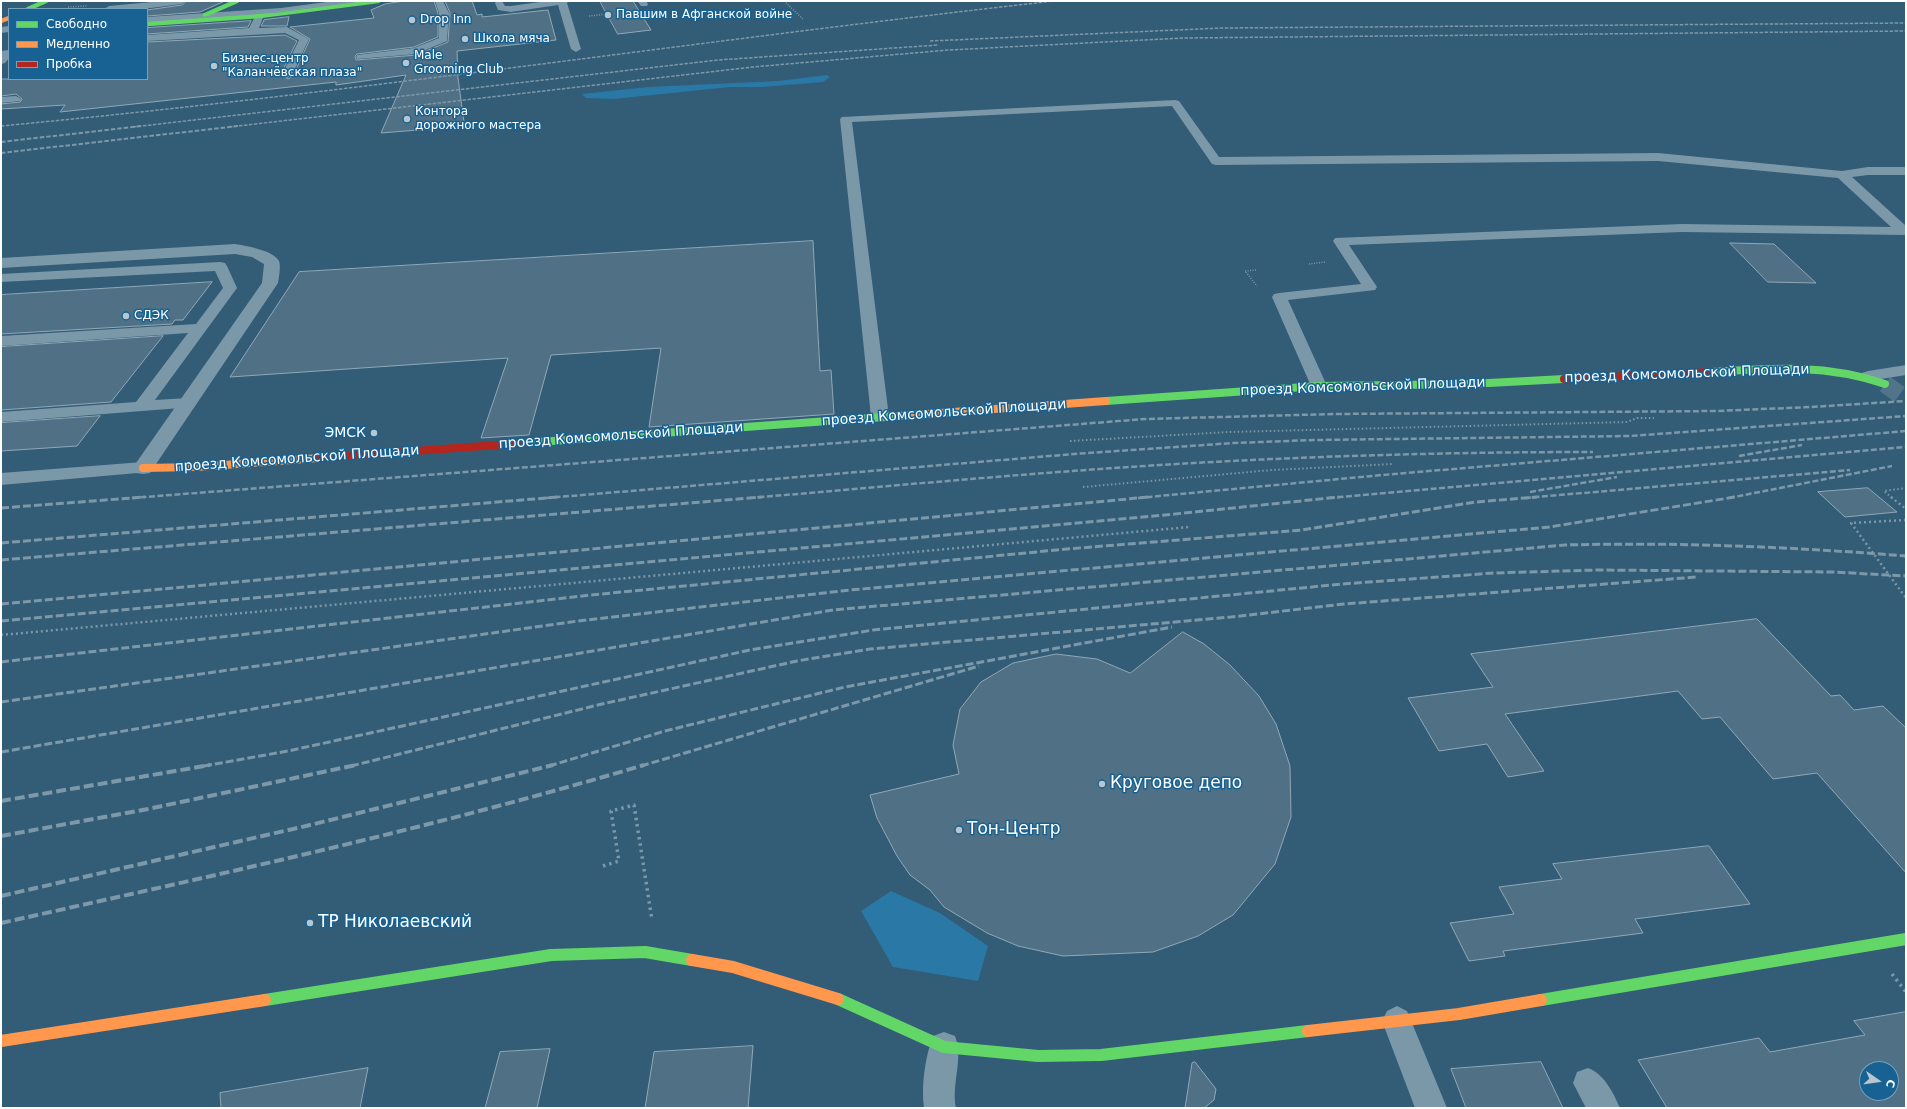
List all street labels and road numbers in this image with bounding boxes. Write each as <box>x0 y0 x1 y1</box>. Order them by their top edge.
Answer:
street label: проезд Комсомольской Площади <box>1564 361 1810 387</box>
street label: проезд Комсомольской Площади <box>1240 374 1486 400</box>
street label: проезд Комсомольской Площади <box>821 396 1067 430</box>
street label: проезд Комсомольской Площади <box>498 419 744 453</box>
street label: проезд Комсомольской Площади <box>174 442 420 476</box>

